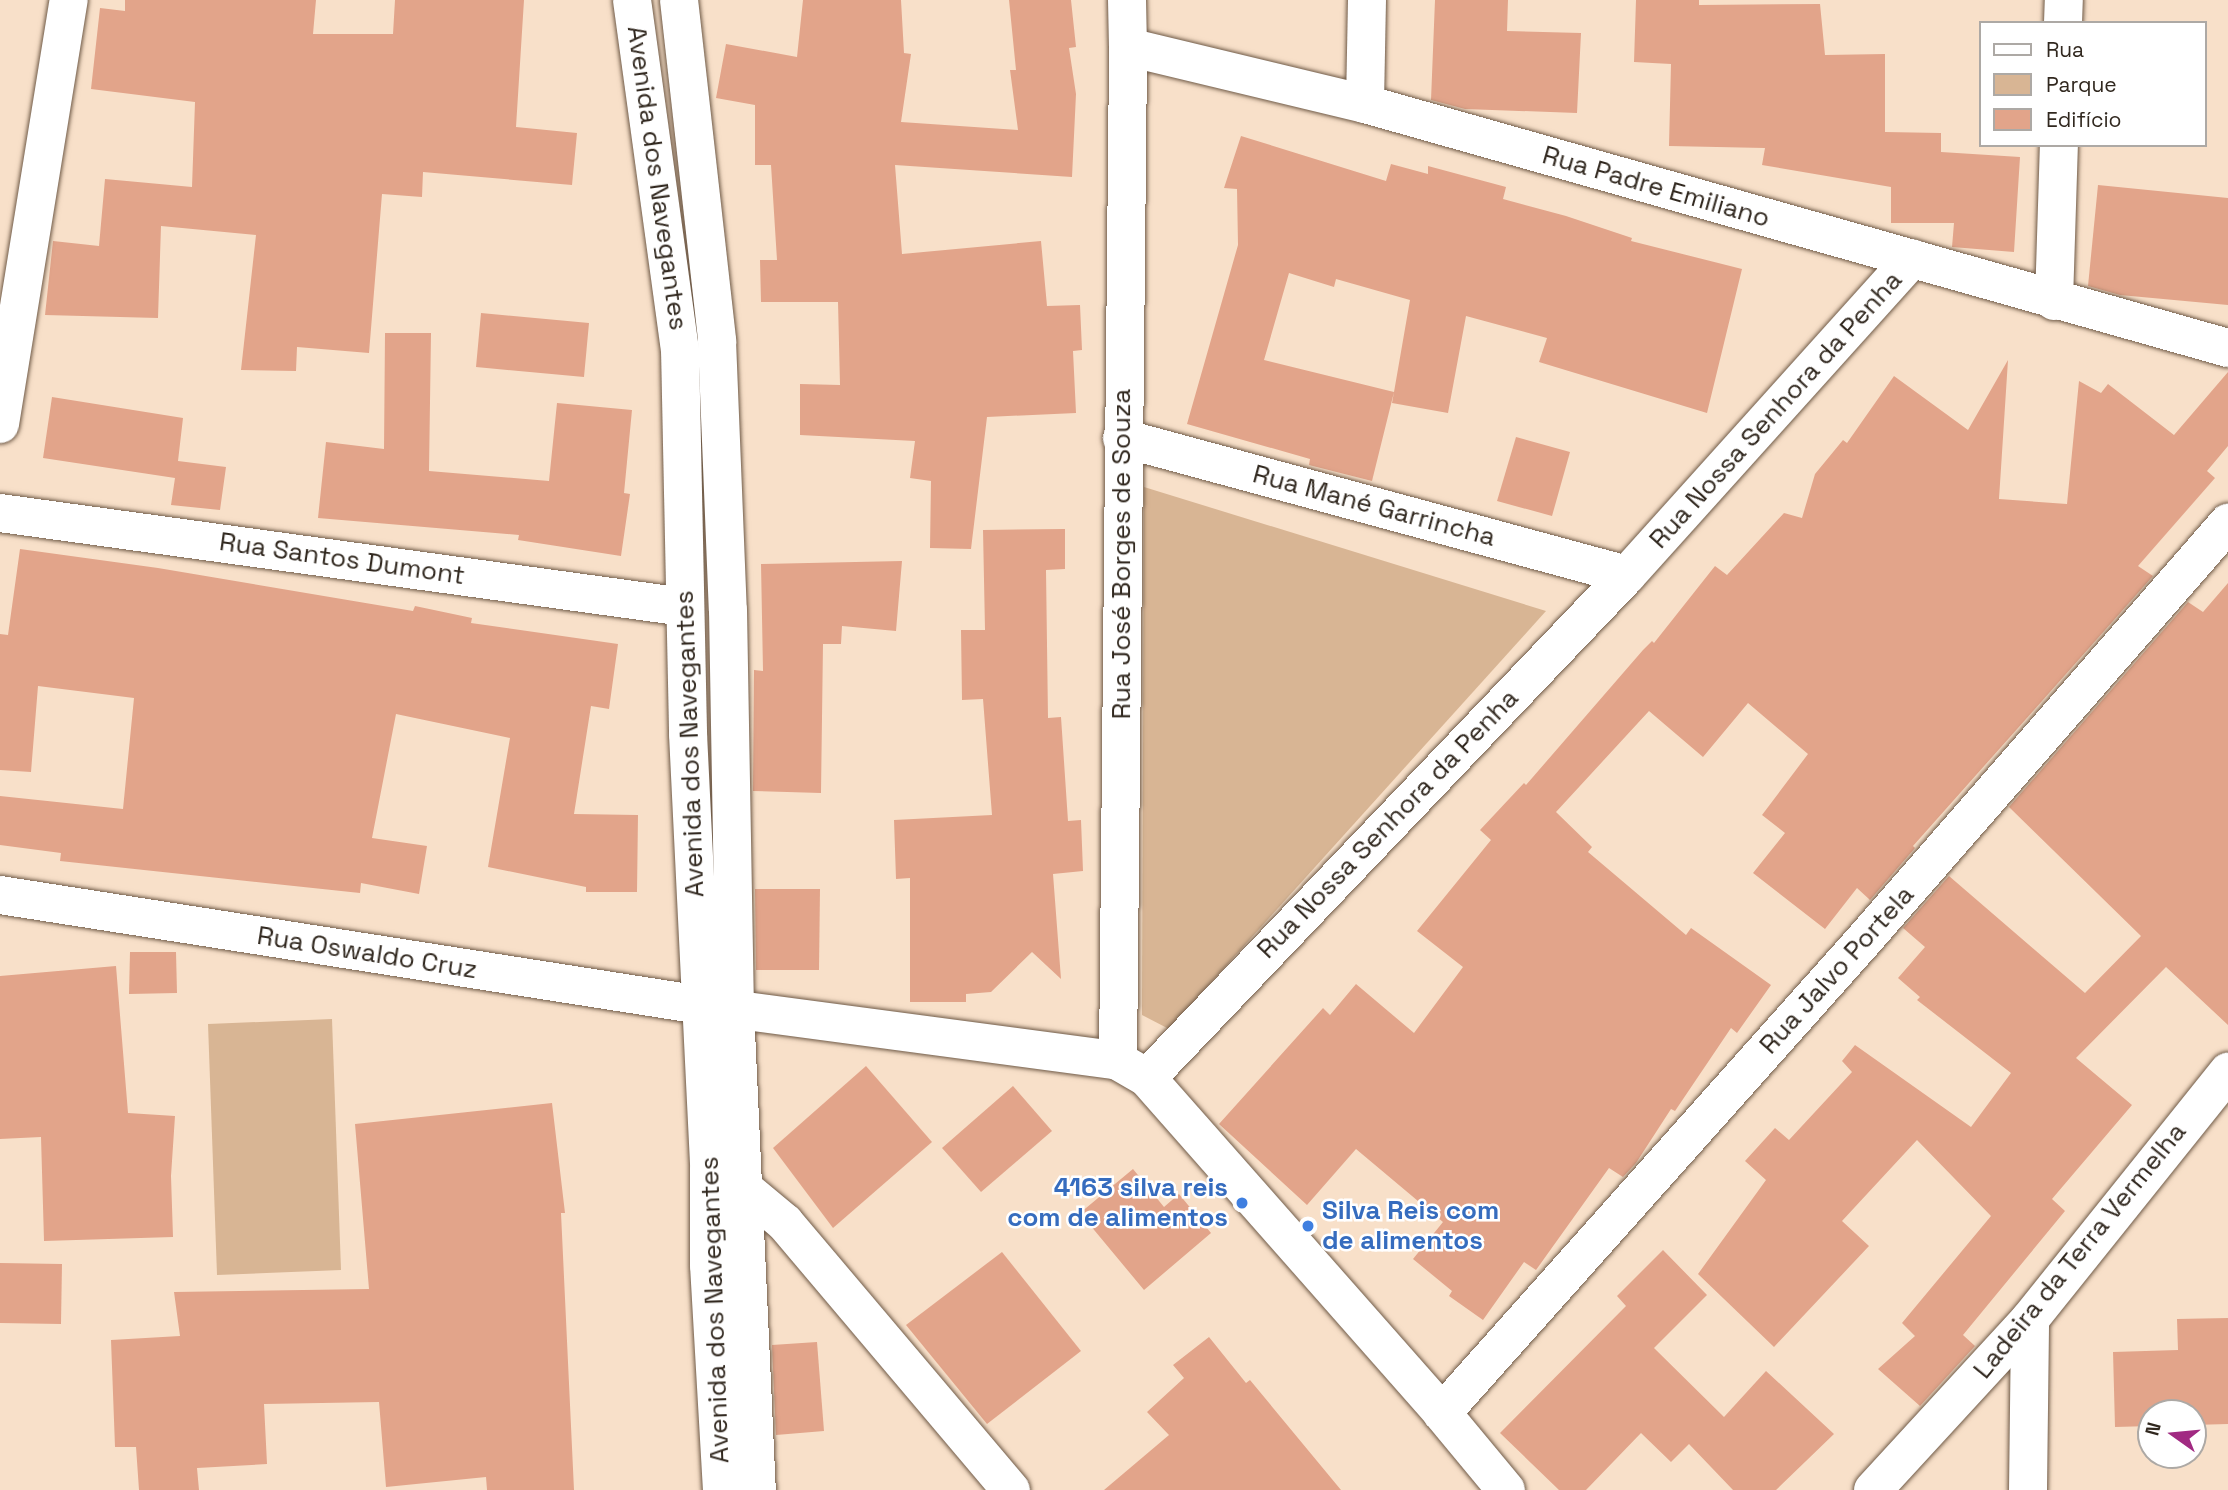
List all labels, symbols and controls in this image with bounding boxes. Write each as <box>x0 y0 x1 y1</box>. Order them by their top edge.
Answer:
legend <box>1980 21 2207 147</box>
street label: Avenida dos Navegantes <box>620 24 694 332</box>
text: Rua <box>2046 36 2084 63</box>
text: Parque <box>2046 71 2117 98</box>
text: Edifício <box>2046 106 2122 133</box>
street label: Rua Padre Emiliano <box>1539 140 1773 234</box>
street label: Rua Nossa Senhora da Penha <box>1643 265 1909 555</box>
street label: Rua José Borges de Souza <box>1106 389 1138 719</box>
street label: Rua Mané Garrincha <box>1249 459 1499 553</box>
street label: Rua Santos Dumont <box>217 526 467 592</box>
street label: Avenida dos Navegantes <box>669 590 711 898</box>
street label: Rua Nossa Senhora da Penha <box>1251 683 1525 965</box>
street label: Rua Jalvo Portela <box>1753 879 1921 1061</box>
street label: Rua Oswaldo Cruz <box>255 920 479 986</box>
street label: Ladeira da Terra Vermelha <box>1967 1117 2193 1385</box>
street label: Avenida dos Navegantes <box>694 1156 736 1464</box>
place label: 4163 silva reis com de alimentos <box>1007 1172 1228 1234</box>
marker: 4163 silva reis com de alimentos <box>1234 1195 1250 1211</box>
place label: Silva Reis com de alimentos <box>1322 1195 1499 1256</box>
marker: Silva Reis com de alimentos <box>1300 1218 1316 1234</box>
north arrow <box>2137 1399 2207 1469</box>
text: N <box>2139 1420 2167 1438</box>

